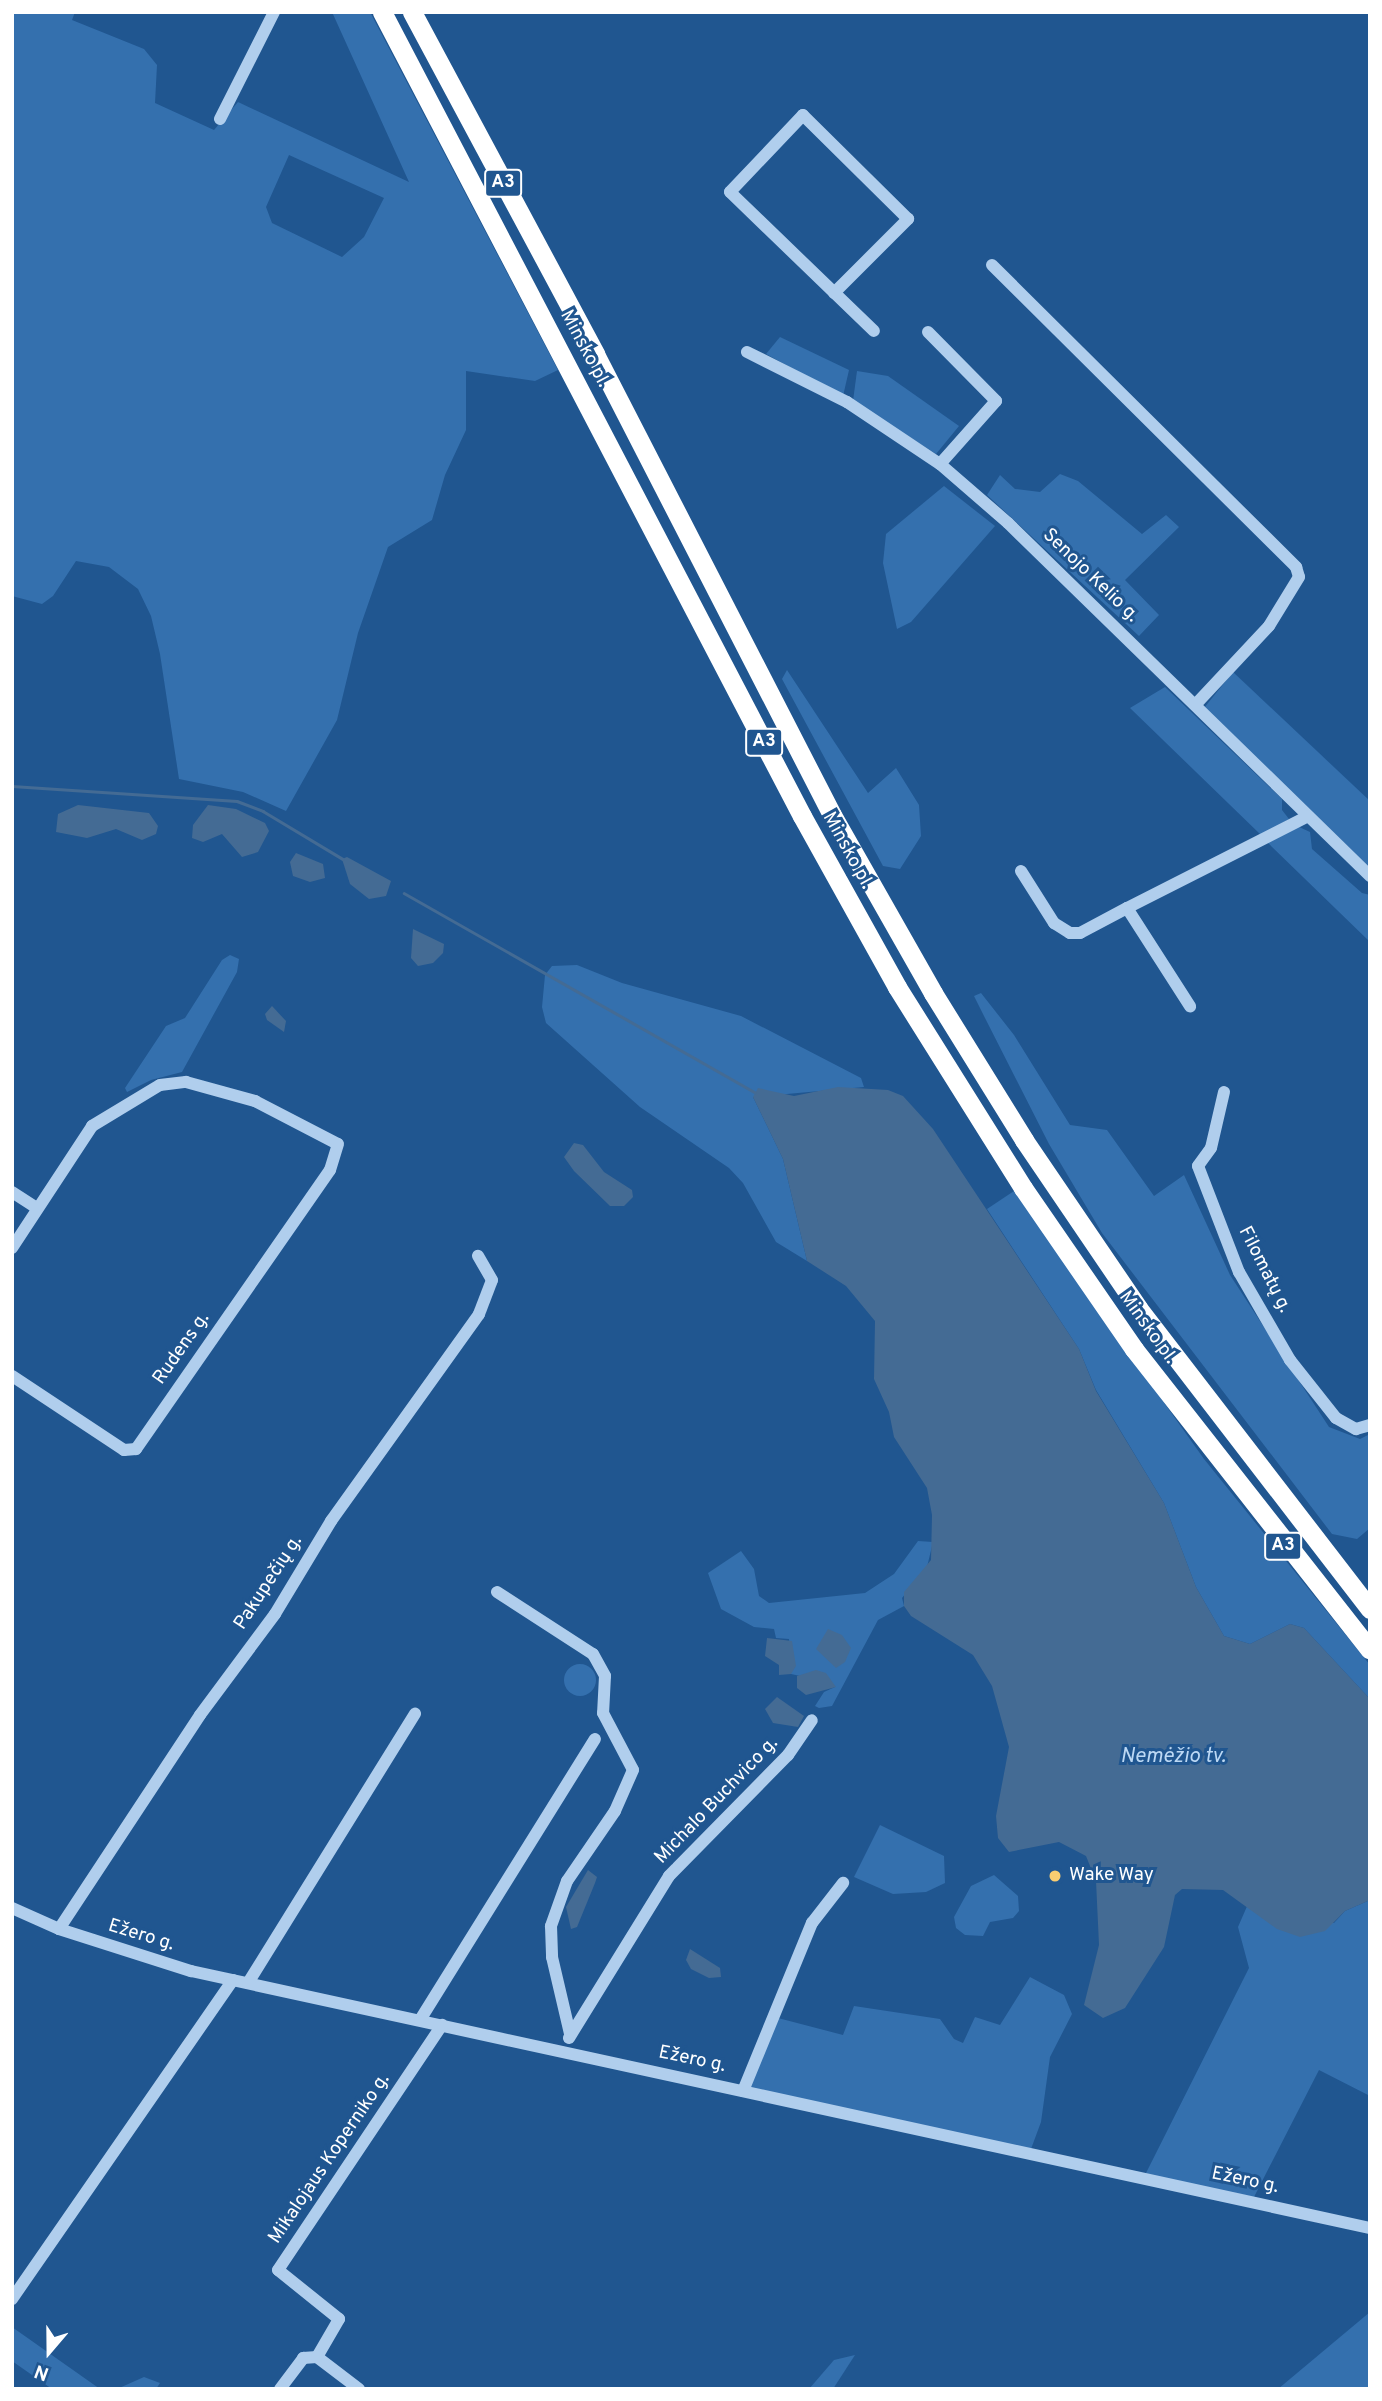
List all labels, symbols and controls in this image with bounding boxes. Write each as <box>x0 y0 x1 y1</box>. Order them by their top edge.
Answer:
road number: A3 <box>484 168 522 198</box>
street label: Minsko pl. <box>554 306 614 392</box>
street label: Senojo Kelio g. <box>1037 524 1143 628</box>
road number: A3 <box>745 728 783 756</box>
street label: Minsko pl. <box>817 809 877 893</box>
street label: Filomatų g. <box>1233 1223 1295 1317</box>
street label: Minsko pl. <box>1113 1287 1181 1369</box>
street label: Rudens g. <box>149 1308 215 1390</box>
street label: Pakupečių g. <box>230 1531 308 1635</box>
road number: A3 <box>1264 1532 1302 1560</box>
street label: Michalo Buchvico g. <box>651 1733 783 1869</box>
water label: Nemėžio tv. <box>1120 1744 1226 1770</box>
place label: Wake Way <box>1069 1865 1154 1887</box>
marker: Wake Way <box>1047 1868 1063 1884</box>
street label: Ežero g. <box>105 1915 177 1957</box>
street label: Ežero g. <box>656 2042 728 2078</box>
street label: Mikalojaus Koperniko g. <box>264 2070 396 2248</box>
street label: Ežero g. <box>1209 2163 1281 2199</box>
north arrow <box>14 2317 84 2387</box>
text: N <box>31 2358 52 2385</box>

